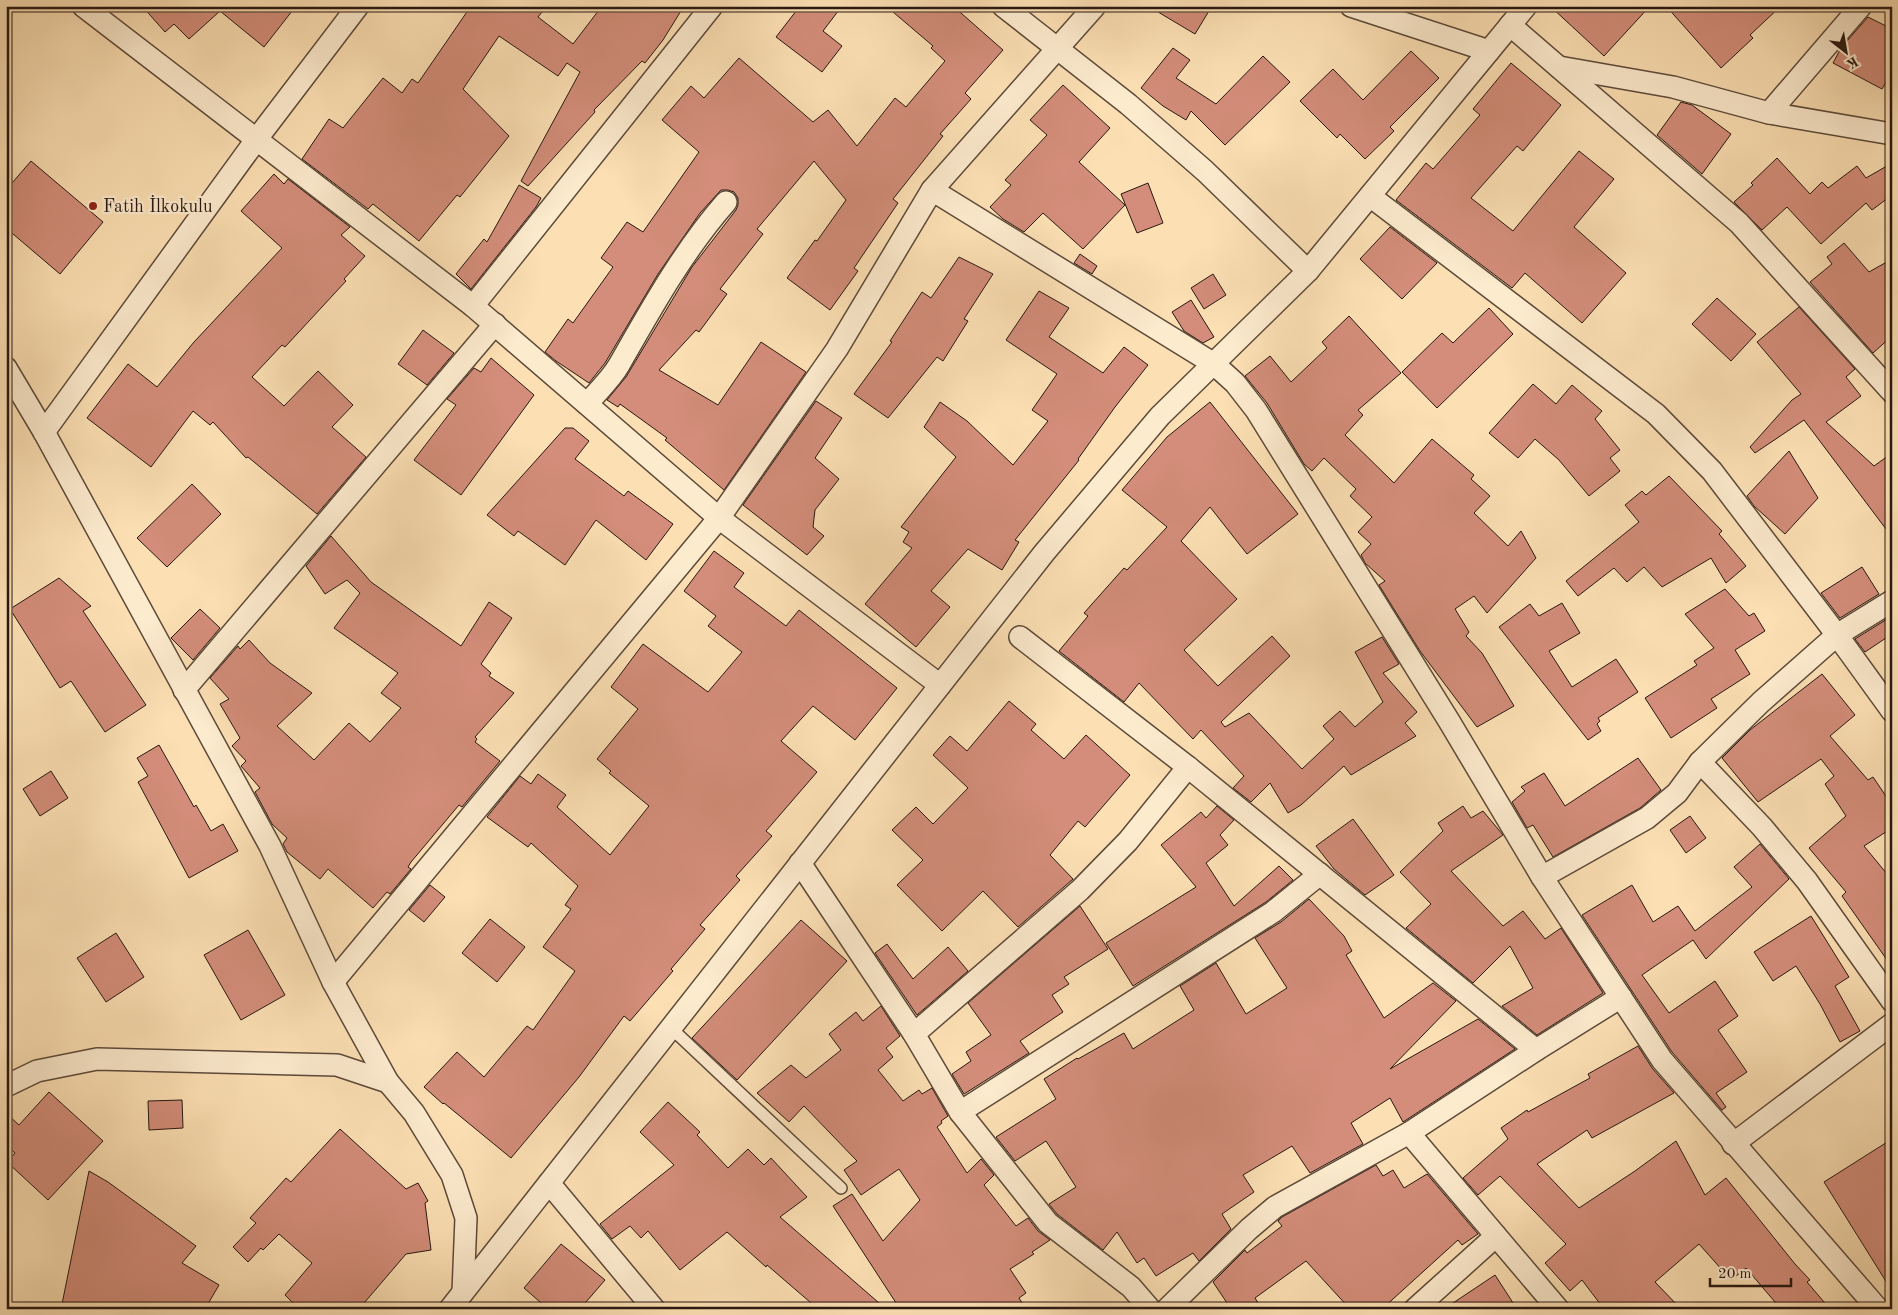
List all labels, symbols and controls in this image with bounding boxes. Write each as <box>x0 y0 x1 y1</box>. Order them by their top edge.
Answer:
north arrow <box>1820 28 1870 78</box>
text: K <box>1844 54 1860 71</box>
place label: Fatih İlkokulu <box>103 195 213 216</box>
marker: Fatih İlkokulu <box>87 200 99 212</box>
scale bar <box>1710 1255 1792 1287</box>
text: 20 m <box>1718 1267 1752 1282</box>

